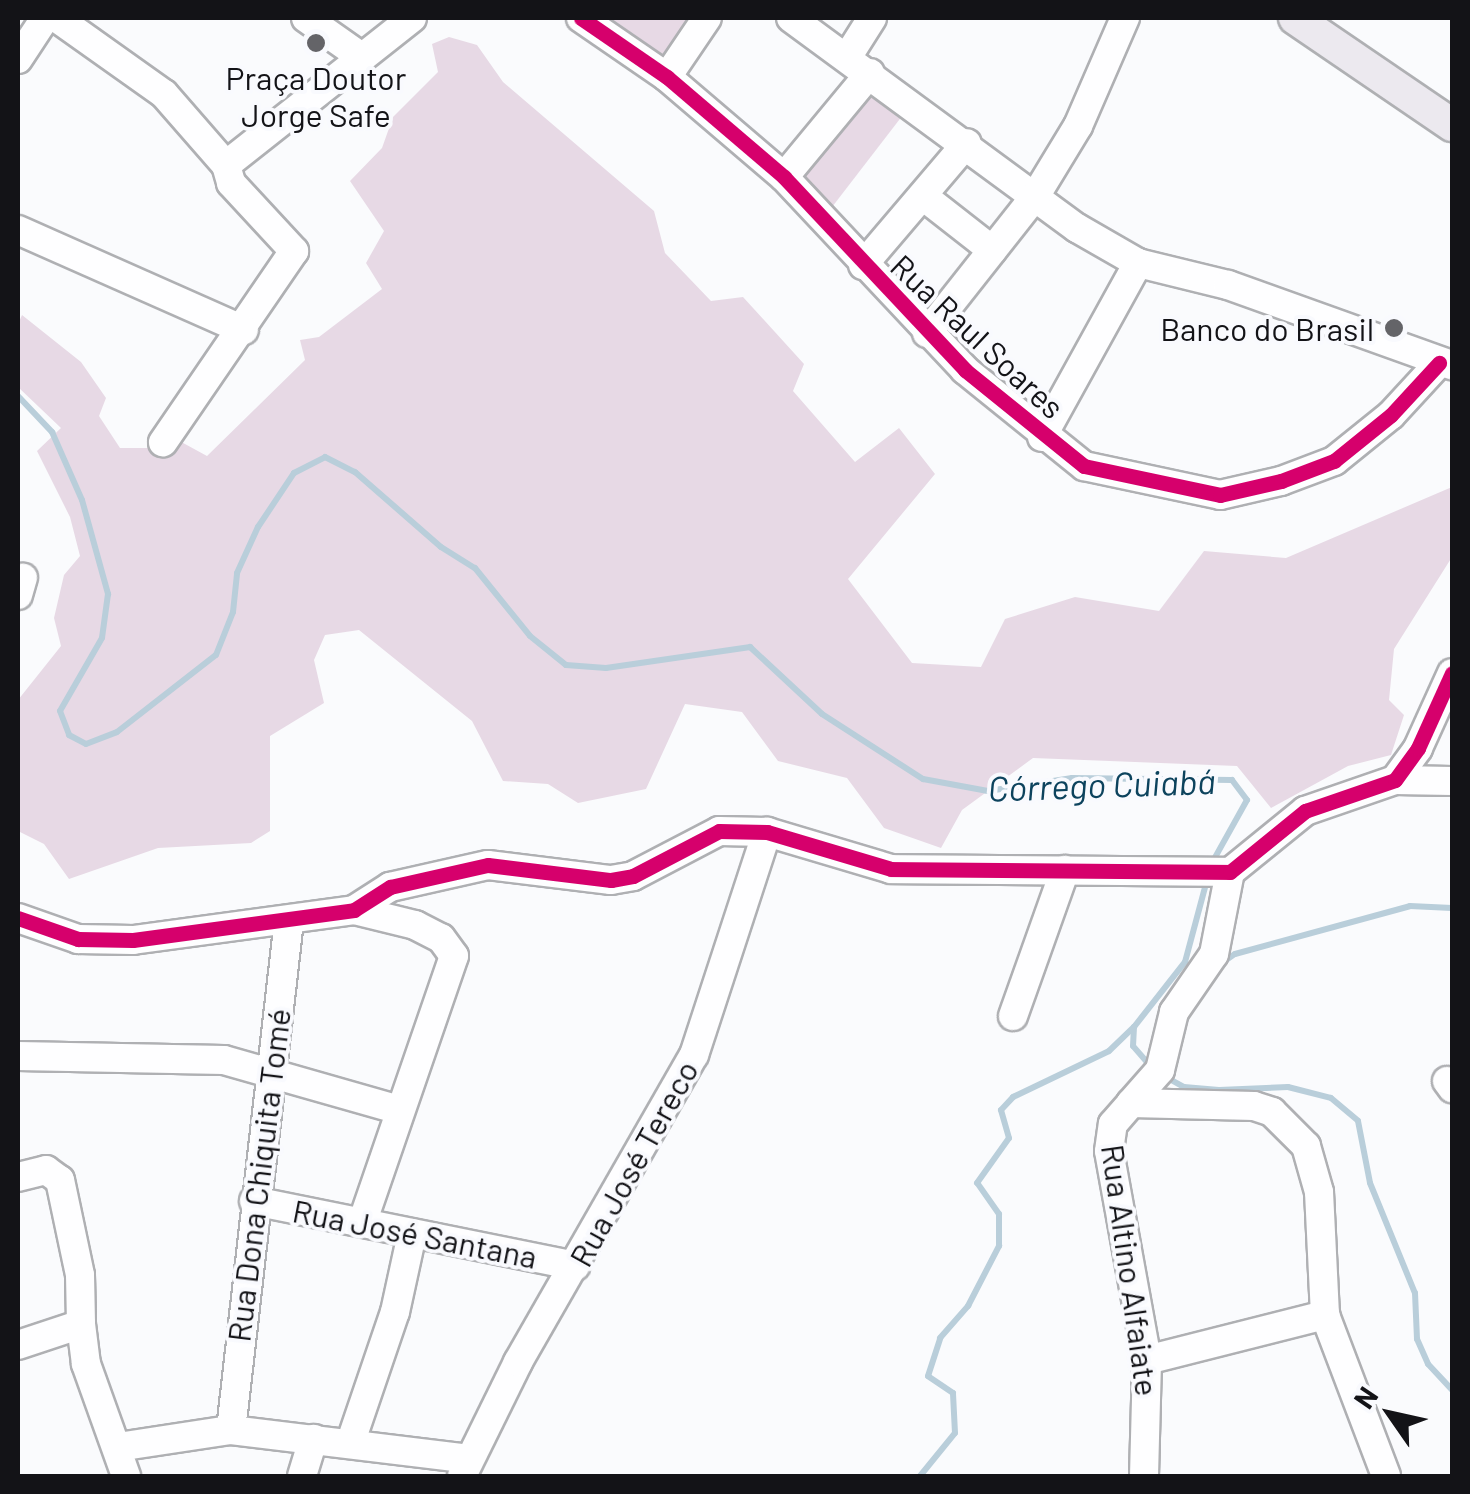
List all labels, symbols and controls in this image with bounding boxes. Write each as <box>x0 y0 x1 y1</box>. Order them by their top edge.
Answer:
marker: Praça Doutor Jorge Safe <box>305 32 327 54</box>
place label: Praça Doutor Jorge Safe <box>226 59 406 134</box>
street label: Rua Raul Soares <box>884 246 1072 426</box>
place label: Banco do Brasil <box>1160 309 1374 347</box>
marker: Banco do Brasil <box>1383 317 1405 339</box>
water label: Córrego Cuiabá <box>987 759 1215 809</box>
street label: Rua Dona Chiquita Tomé <box>218 1006 298 1344</box>
street label: Rua José Tereco <box>561 1053 705 1273</box>
street label: Rua Altino Alfaiate <box>1094 1142 1168 1398</box>
street label: Rua José Santana <box>290 1190 540 1276</box>
north arrow <box>1340 1364 1440 1464</box>
text: N <box>1346 1380 1384 1414</box>

